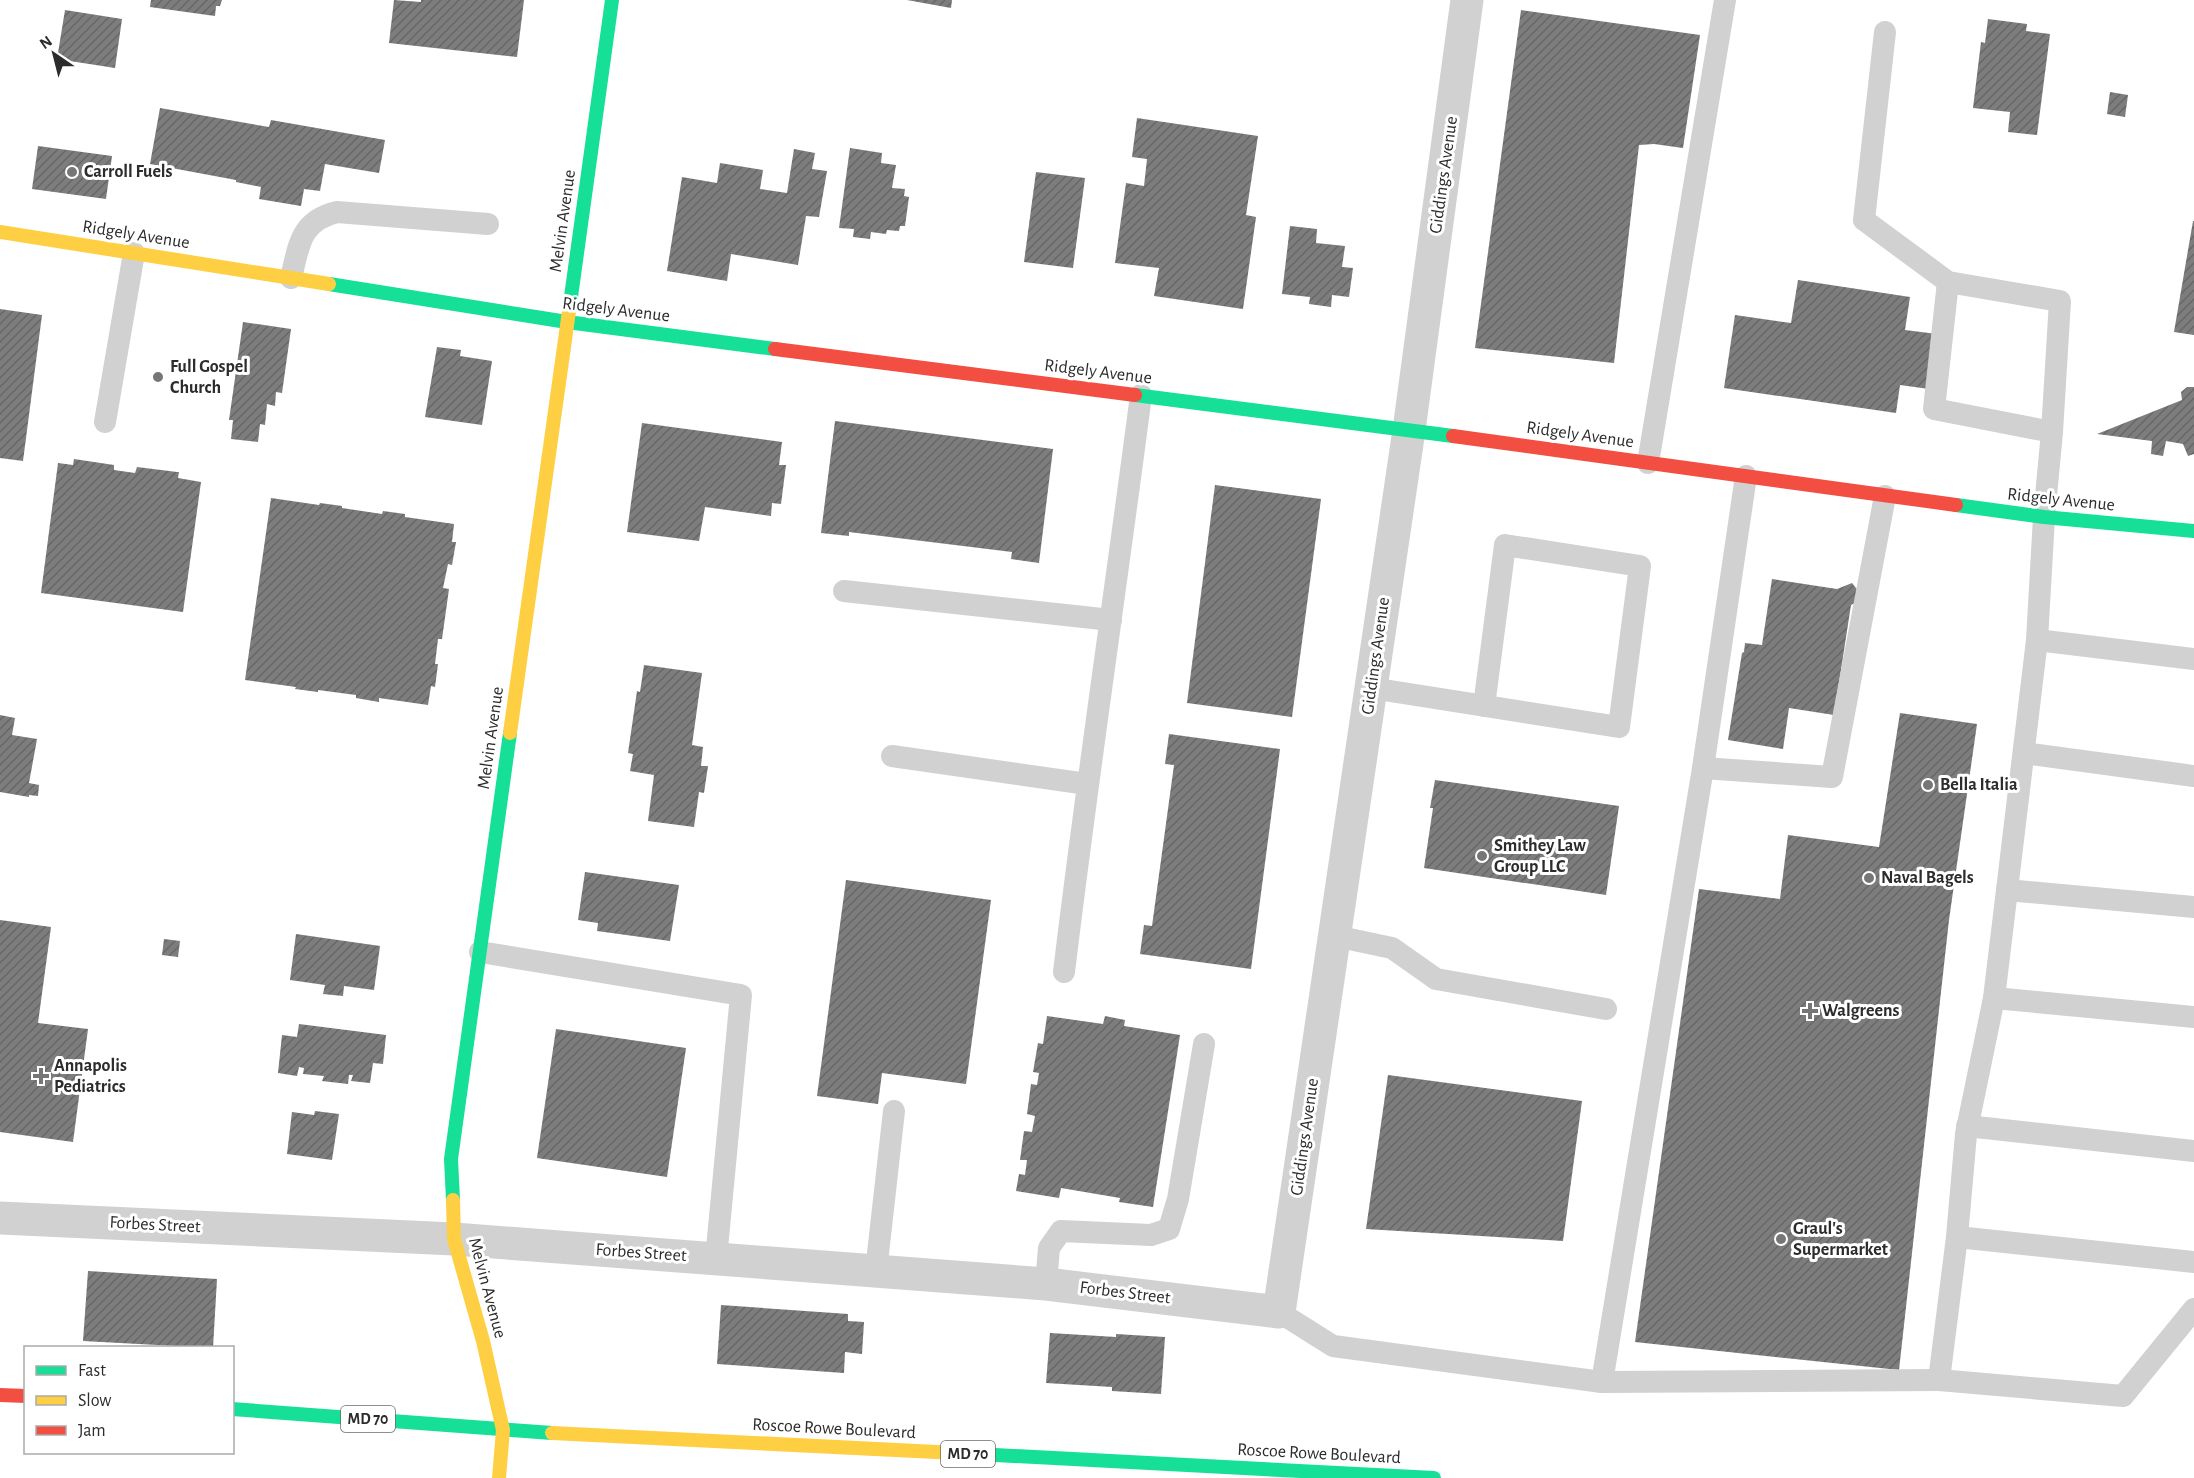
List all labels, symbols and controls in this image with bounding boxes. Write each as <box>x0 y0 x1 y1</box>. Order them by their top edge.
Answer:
north arrow <box>24 24 84 84</box>
text: N <box>37 33 55 52</box>
street label: Giddings Avenue <box>1427 115 1461 235</box>
place label: Carroll Fuels <box>84 163 173 181</box>
marker: Carroll Fuels <box>65 165 79 179</box>
street label: Melvin Avenue <box>547 169 579 273</box>
street label: Ridgely Avenue <box>81 218 191 252</box>
street label: Ridgely Avenue <box>561 294 671 326</box>
street label: Ridgely Avenue <box>1043 356 1153 388</box>
place label: Full Gospel Church <box>170 358 248 397</box>
marker: Full Gospel Church <box>151 370 165 384</box>
street label: Ridgely Avenue <box>1525 419 1635 451</box>
street label: Ridgely Avenue <box>2006 485 2116 515</box>
street label: Giddings Avenue <box>1359 596 1393 716</box>
street label: Melvin Avenue <box>475 686 507 790</box>
place label: Bella Italia <box>1940 776 2018 794</box>
marker: Bella Italia <box>1921 778 1935 792</box>
place label: Smithey Law Group LLC <box>1494 837 1586 876</box>
marker: Smithey Law Group LLC <box>1475 849 1489 863</box>
place label: Naval Bagels <box>1881 869 1974 887</box>
marker: Naval Bagels <box>1862 871 1876 885</box>
place label: Walgreens <box>1822 1002 1899 1020</box>
marker: Walgreens <box>1803 1004 1817 1018</box>
place label: Annapolis Pediatrics <box>54 1057 127 1096</box>
marker: Annapolis Pediatrics <box>32 1067 50 1085</box>
street label: Giddings Avenue <box>1288 1077 1322 1197</box>
street label: Forbes Street <box>109 1214 201 1236</box>
place label: Graul's Supermarket <box>1793 1220 1888 1259</box>
marker: Graul's Supermarket <box>1774 1232 1788 1246</box>
street label: Melvin Avenue <box>465 1236 509 1340</box>
street label: Forbes Street <box>595 1241 687 1265</box>
street label: Forbes Street <box>1079 1279 1172 1308</box>
legend <box>24 1346 234 1454</box>
text: Fast <box>78 1362 106 1380</box>
text: Slow <box>78 1392 111 1410</box>
road number: MD 70 <box>341 1406 395 1432</box>
street label: Roscoe Rowe Boulevard <box>752 1416 916 1442</box>
text: Jam <box>78 1422 106 1440</box>
road number: MD 70 <box>941 1441 995 1467</box>
street label: Roscoe Rowe Boulevard <box>1237 1441 1401 1467</box>

